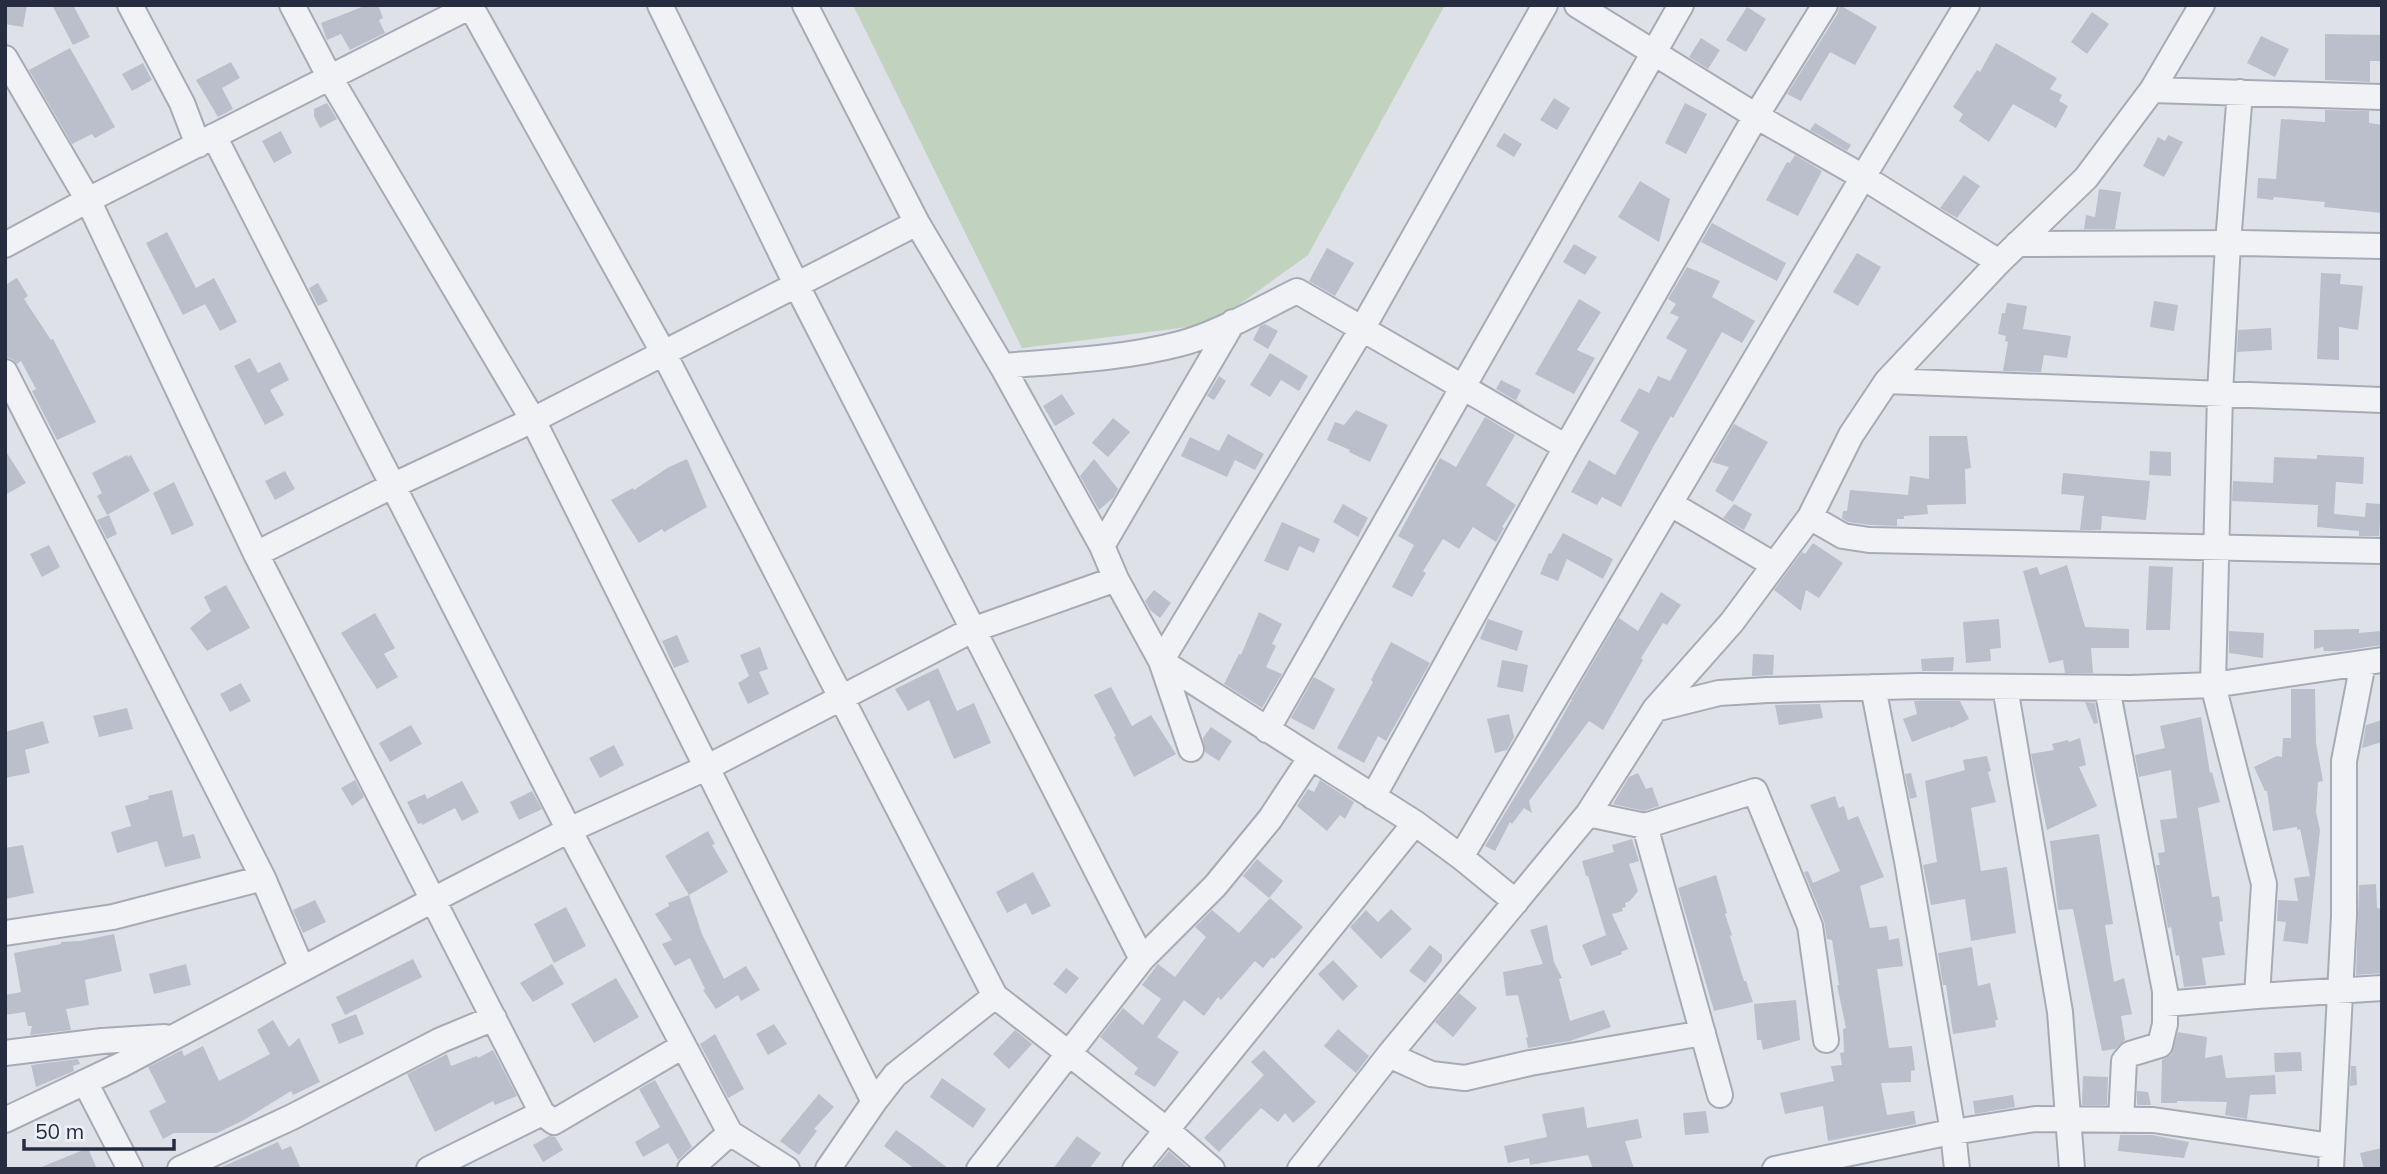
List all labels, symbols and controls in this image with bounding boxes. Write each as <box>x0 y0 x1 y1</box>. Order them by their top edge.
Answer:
scale bar <box>24 1108 175 1152</box>
text: 50 m <box>35 1118 84 1144</box>

